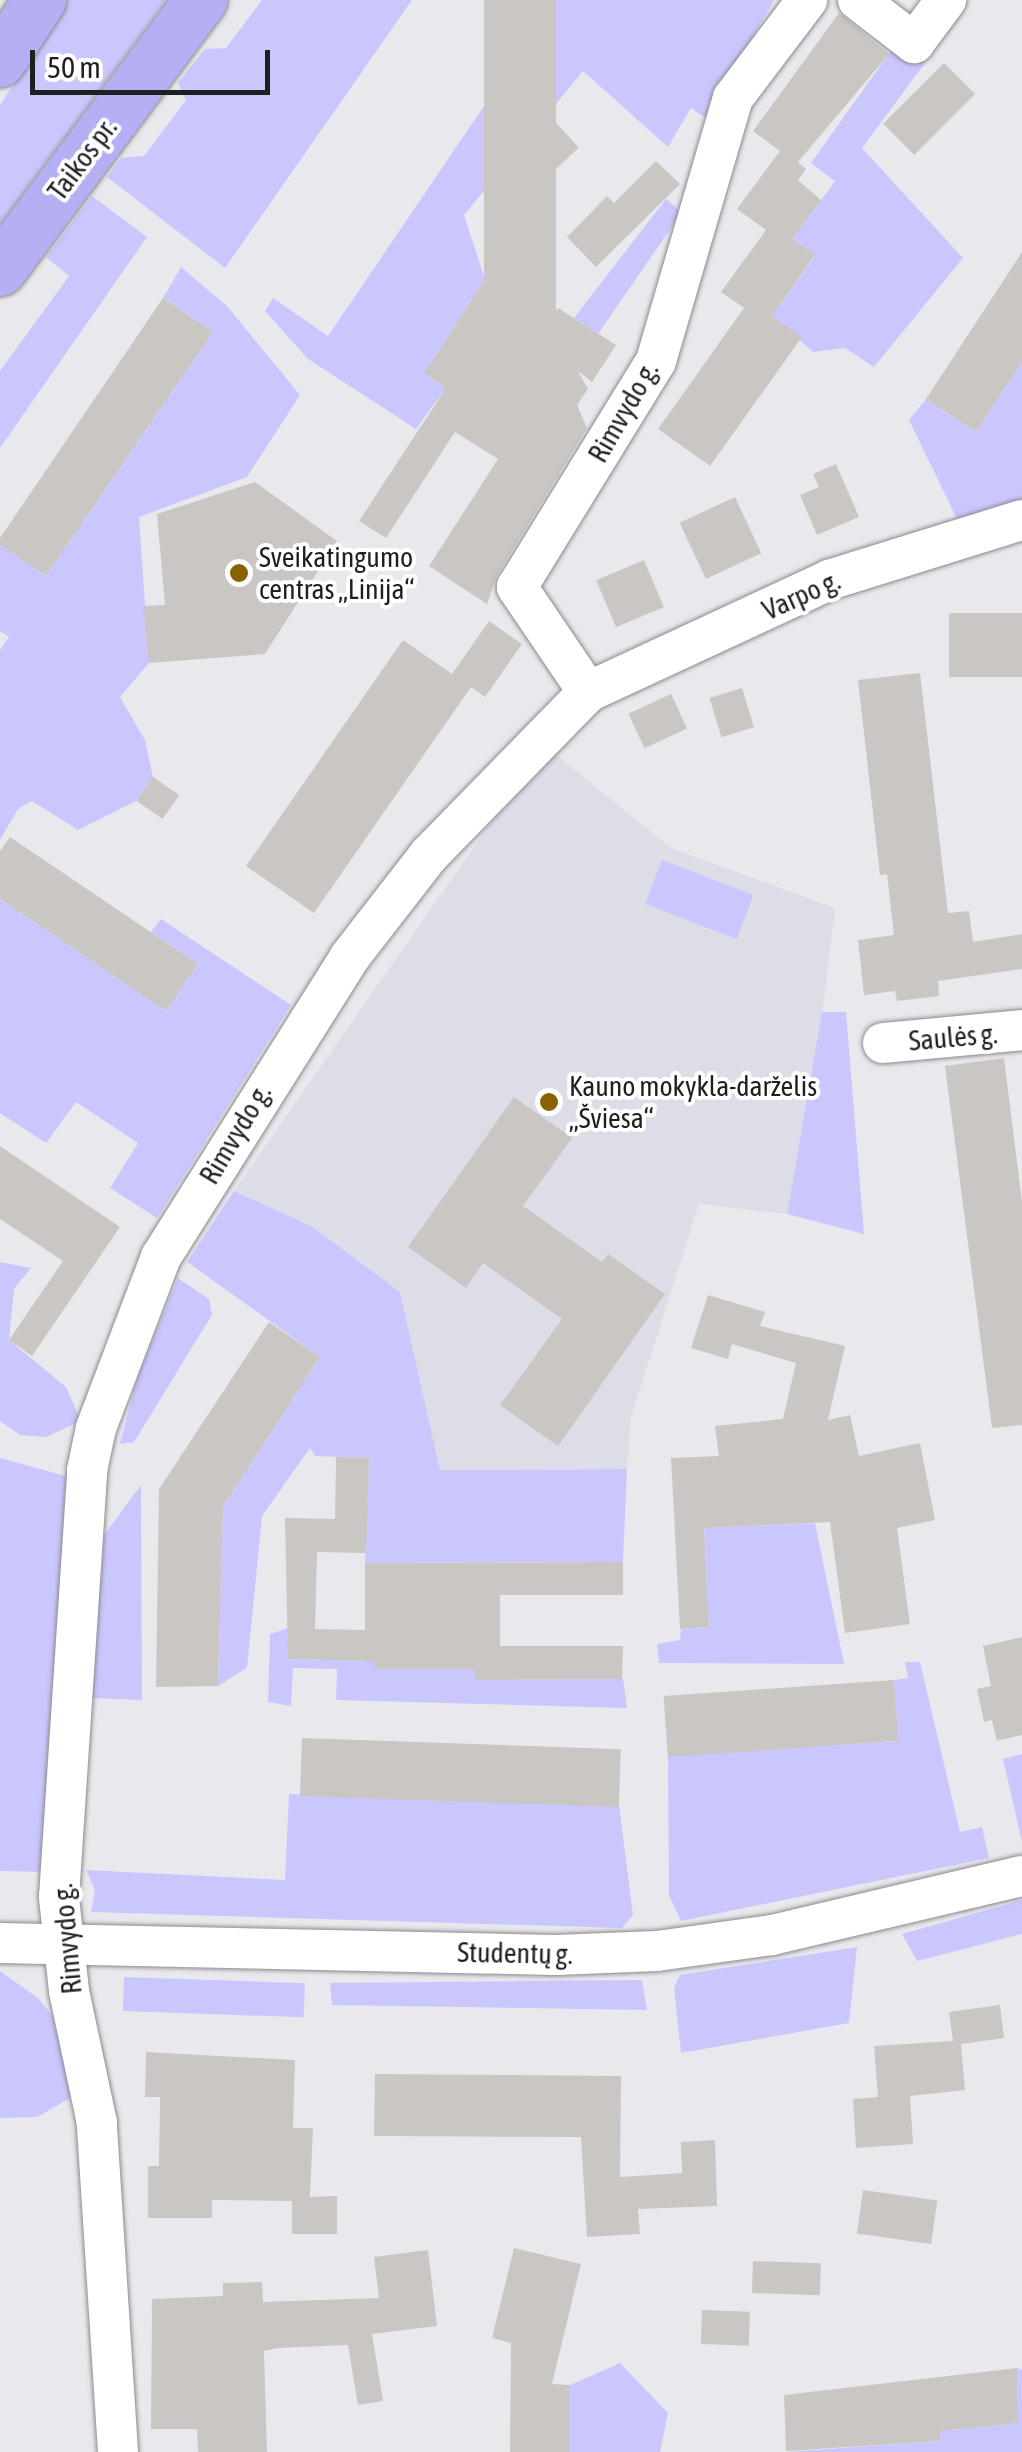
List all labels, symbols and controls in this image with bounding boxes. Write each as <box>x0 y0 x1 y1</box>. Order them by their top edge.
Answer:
scale bar <box>35 30 275 92</box>
text: 50 m <box>47 50 101 84</box>
street label: Taikos pr. <box>40 111 124 207</box>
street label: Rimvydo g. <box>581 356 665 468</box>
place label: Sveikatingumo centras „Linija“ <box>259 540 414 606</box>
marker: Sveikatingumo centras „Linija“ <box>228 562 250 584</box>
street label: Varpo g. <box>757 563 845 627</box>
street label: Saulės g. <box>907 1016 999 1058</box>
place label: Kauno mokykla-darželis „Šviesa“ <box>569 1069 817 1135</box>
street label: Rimvydo g. <box>192 1078 278 1190</box>
marker: Kauno mokykla-darželis „Šviesa“ <box>538 1091 560 1113</box>
street label: Rimvydo g. <box>45 1882 89 1996</box>
street label: Studentų g. <box>457 1935 573 1971</box>

